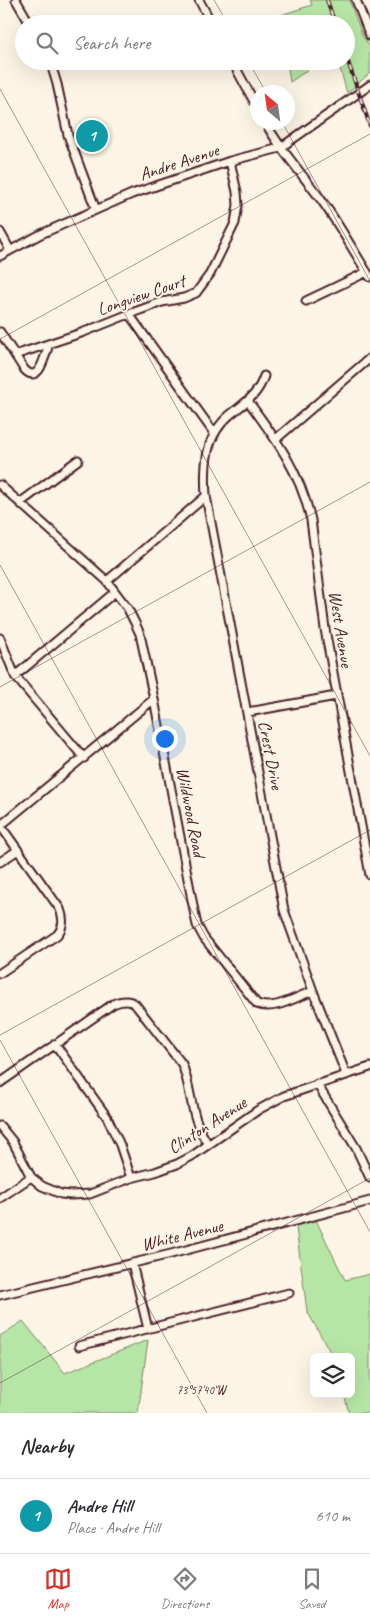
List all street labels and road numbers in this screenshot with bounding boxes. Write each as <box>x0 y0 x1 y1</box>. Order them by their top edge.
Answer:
street label: Andre Avenue <box>137 138 223 185</box>
street label: Longview Court <box>94 269 191 320</box>
street label: West Avenue <box>324 589 358 670</box>
street label: Crest Drive <box>254 719 289 792</box>
street label: Wildwood Road <box>172 765 211 861</box>
street label: Clinton Avenue <box>164 1091 251 1159</box>
street label: White Avenue <box>139 1214 226 1256</box>

